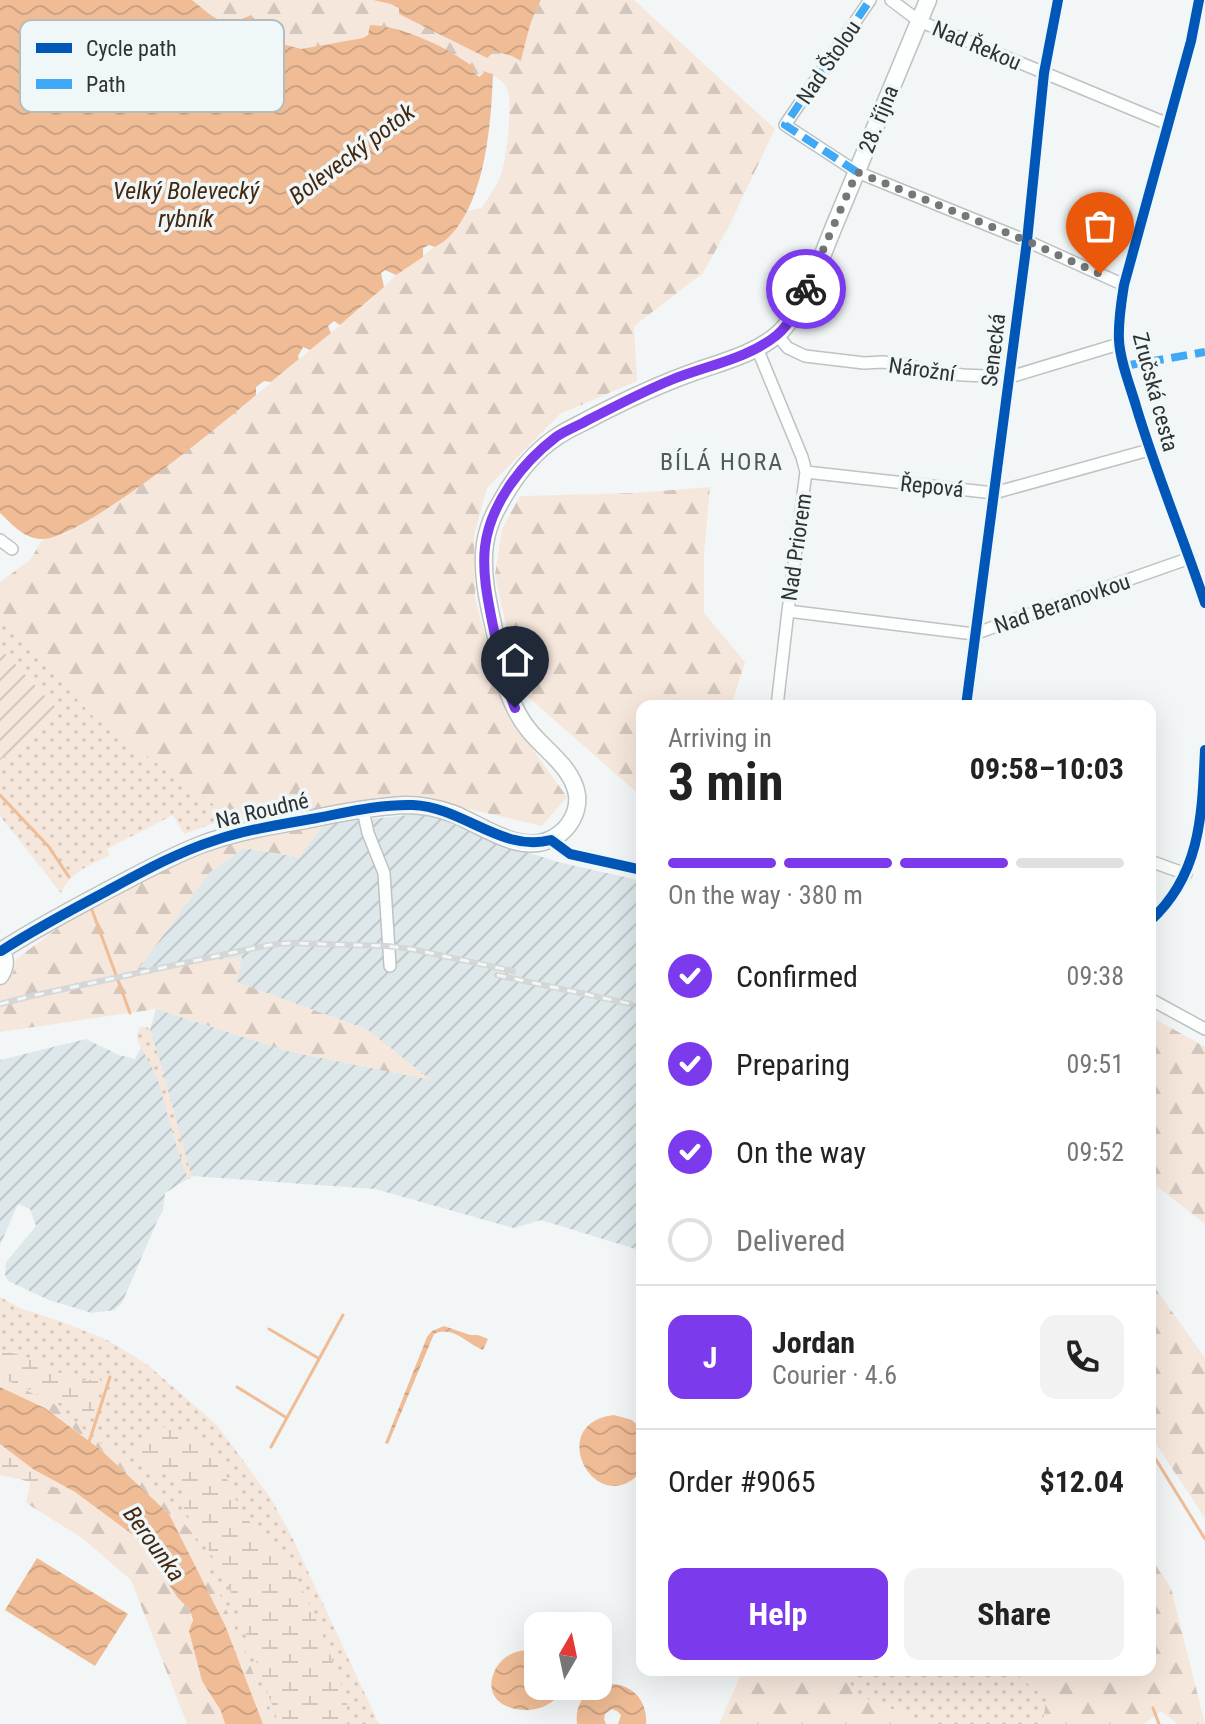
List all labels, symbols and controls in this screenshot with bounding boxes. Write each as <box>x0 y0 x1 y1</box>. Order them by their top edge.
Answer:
street label: Nad Štolou <box>791 16 866 109</box>
street label: Nad Řekou <box>929 16 1025 75</box>
legend <box>20 20 284 112</box>
text: Cycle path <box>86 36 177 61</box>
text: Path <box>86 72 126 97</box>
street label: 28. října <box>854 82 903 157</box>
water label: Bolevecký potok <box>284 97 421 210</box>
water label: Velký Bolevecký rybník <box>113 177 261 233</box>
pin <box>1066 192 1134 274</box>
icon: bag <box>1078 204 1122 248</box>
courier <box>766 249 846 329</box>
icon: bike <box>784 267 828 311</box>
street label: Senecká <box>977 312 1010 388</box>
street label: Zručská cesta <box>1128 330 1183 454</box>
street label: Nárožní <box>887 352 958 387</box>
district label: BÍLÁ HORA <box>660 448 784 476</box>
street label: Řepová <box>899 471 965 502</box>
street label: Nad Priorem <box>777 492 816 603</box>
street label: Nad Beranovkou <box>991 569 1133 638</box>
pin <box>481 626 549 708</box>
icon: home <box>493 638 537 682</box>
text: Arriving in <box>668 723 772 753</box>
text: 09:58–10:03 <box>970 751 1124 786</box>
text: 3 min <box>668 752 784 813</box>
street label: Na Roudné <box>213 788 311 833</box>
text: On the way · 380 m <box>668 880 863 910</box>
icon: check <box>668 954 712 998</box>
text: Confirmed <box>736 959 858 994</box>
text: 09:38 <box>1067 961 1124 991</box>
icon: check <box>668 1042 712 1086</box>
text: Preparing <box>736 1047 850 1082</box>
text: 09:51 <box>1067 1049 1124 1079</box>
icon: check <box>668 1130 712 1174</box>
text: On the way <box>736 1135 866 1170</box>
text: 09:52 <box>1067 1137 1124 1167</box>
text: Delivered <box>736 1223 845 1258</box>
button: phone <box>1040 1315 1124 1399</box>
text: Jordan <box>772 1325 855 1360</box>
text: J <box>703 1340 717 1375</box>
text: Courier · 4.6 <box>772 1360 897 1390</box>
text: Order #9065 <box>668 1464 816 1499</box>
text: $12.04 <box>1039 1464 1124 1499</box>
water label: Berounka <box>117 1501 191 1587</box>
button: Help <box>668 1568 888 1660</box>
button: Share <box>904 1568 1124 1660</box>
north arrow <box>524 1612 612 1700</box>
map controls <box>524 1612 612 1700</box>

